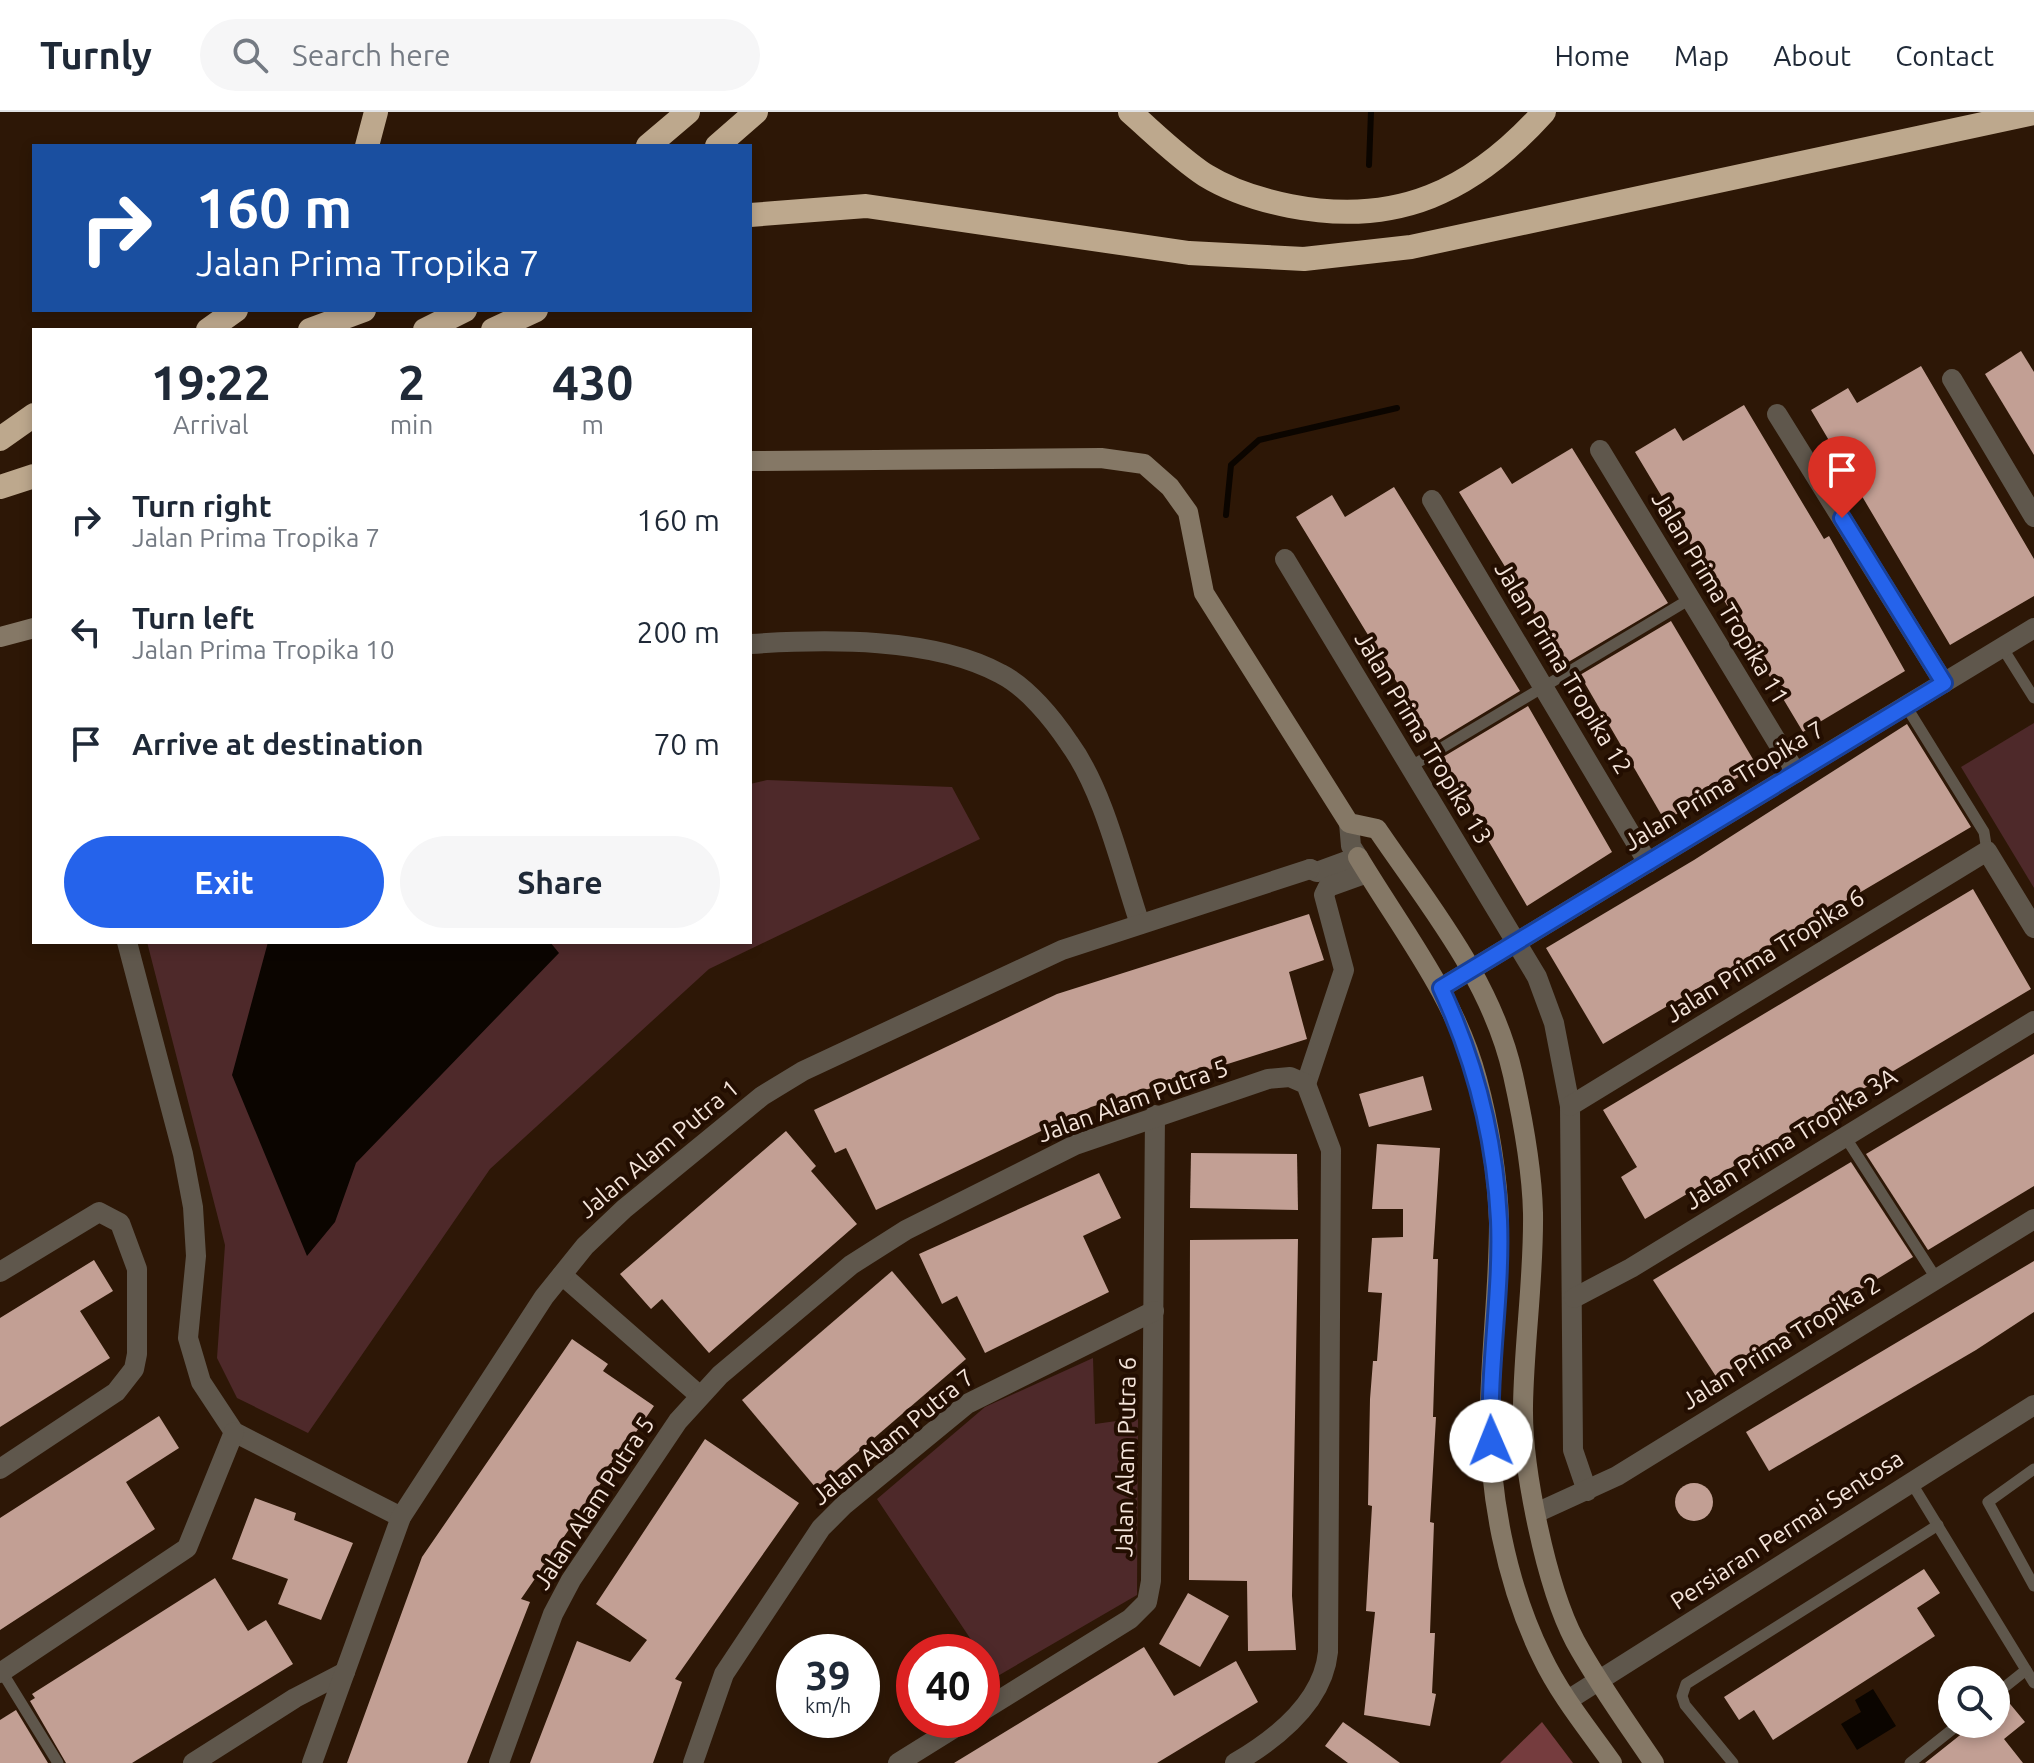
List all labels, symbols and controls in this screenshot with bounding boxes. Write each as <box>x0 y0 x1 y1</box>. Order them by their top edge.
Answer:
search box <box>200 19 760 91</box>
icon: search <box>228 33 272 77</box>
text: Turnly <box>40 34 152 76</box>
text: Search here <box>292 38 451 72</box>
text: Home <box>1555 40 1630 71</box>
text: Map <box>1674 40 1729 71</box>
text: About <box>1773 40 1851 71</box>
text: Contact <box>1895 40 1994 71</box>
icon: right <box>64 176 168 280</box>
text: 160 m <box>196 176 352 239</box>
text: Jalan Prima Tropika 7 <box>196 242 539 283</box>
text: 19:22 <box>151 355 271 409</box>
text: 2 <box>398 355 425 409</box>
text: 430 <box>552 355 633 409</box>
text: Arrival <box>173 410 249 439</box>
text: min <box>390 410 433 439</box>
text: m <box>581 410 604 439</box>
pin <box>1808 436 1876 518</box>
icon: arrive <box>1820 448 1864 492</box>
street label: Jalan Prima Tropika 11 <box>1646 487 1794 709</box>
text: Turn right <box>132 489 272 523</box>
icon: right <box>64 498 108 542</box>
text: 160 m <box>636 503 720 537</box>
text: Jalan Prima Tropika 7 <box>132 523 380 552</box>
street label: Jalan Prima Tropika 12 <box>1489 557 1637 779</box>
text: Turn left <box>132 601 254 635</box>
icon: left <box>64 610 108 654</box>
text: 200 m <box>636 615 720 649</box>
street label: Jalan Prima Tropika 13 <box>1349 627 1497 849</box>
text: Jalan Prima Tropika 10 <box>132 635 395 664</box>
street label: Jalan Prima Tropika 7 <box>1619 715 1829 856</box>
icon: arrive <box>64 722 108 766</box>
text: Arrive at destination <box>132 727 424 761</box>
text: 70 m <box>653 727 720 761</box>
button: Exit <box>64 836 384 928</box>
button: Share <box>400 836 720 928</box>
street label: Jalan Prima Tropika 6 <box>1661 883 1869 1028</box>
street label: Jalan Alam Putra 5 <box>1034 1054 1232 1147</box>
street label: Jalan Prima Tropika 3A <box>1680 1062 1902 1215</box>
street label: Jalan Alam Putra 1 <box>573 1074 744 1223</box>
street label: Jalan Prima Tropika 2 <box>1677 1270 1885 1415</box>
street label: Jalan Alam Putra 6 <box>1110 1357 1141 1557</box>
street label: Jalan Alam Putra 7 <box>806 1363 979 1510</box>
position arrow <box>1449 1399 1533 1483</box>
street label: Jalan Alam Putra 5 <box>528 1411 659 1594</box>
street label: Persiaran Permai Sentosa <box>1665 1444 1908 1615</box>
speed limit sign: 40 <box>896 1634 1000 1738</box>
text: 39 <box>805 1653 851 1698</box>
map controls <box>1938 1666 2010 1738</box>
button: search <box>1938 1666 2010 1738</box>
text: km/h <box>805 1694 851 1717</box>

